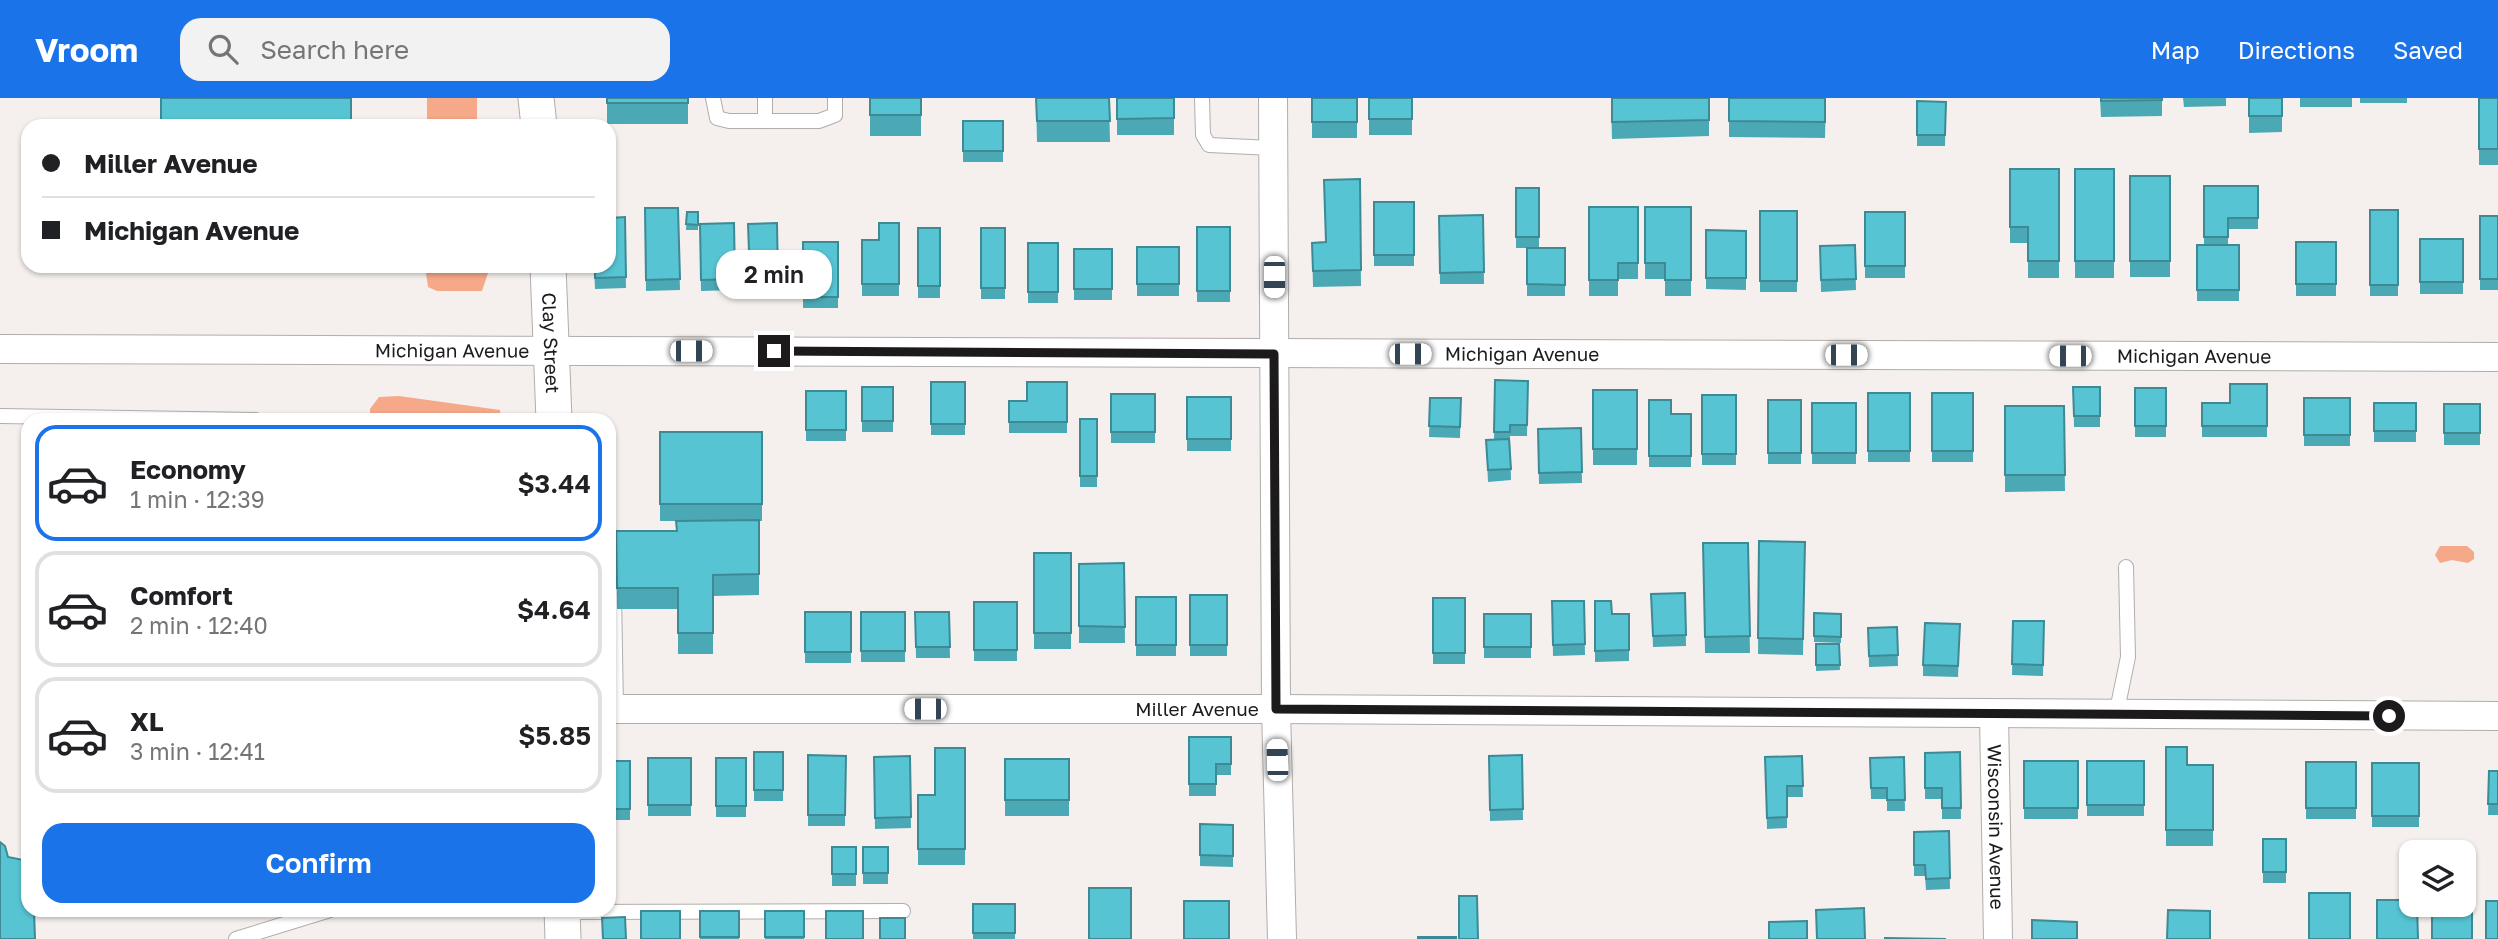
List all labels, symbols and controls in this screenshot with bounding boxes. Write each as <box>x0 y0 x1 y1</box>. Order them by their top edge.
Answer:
search box <box>180 18 670 81</box>
text: Vroom <box>35 30 138 69</box>
icon: search <box>204 30 242 68</box>
text: Search here <box>260 34 409 65</box>
text: Map <box>2151 35 2200 64</box>
text: Directions <box>2238 35 2355 64</box>
text: Saved <box>2393 35 2463 64</box>
text: Miller Avenue <box>84 148 258 179</box>
text: Michigan Avenue <box>84 215 299 246</box>
callout: 2 min <box>716 250 832 299</box>
car <box>1264 256 1285 298</box>
text: 2 min <box>744 260 804 288</box>
street label: Clay Street <box>538 292 565 394</box>
route end <box>758 335 790 367</box>
street label: Michigan Avenue <box>375 338 529 362</box>
car <box>671 341 713 362</box>
street label: Michigan Avenue <box>1445 342 1599 365</box>
car <box>1390 344 1432 365</box>
street label: Michigan Avenue <box>2117 344 2271 367</box>
car <box>1826 345 1868 366</box>
car <box>2050 346 2092 367</box>
icon: car <box>46 452 109 515</box>
text: Economy <box>130 454 246 485</box>
text: $3.44 <box>517 468 591 499</box>
text: 1 min · 12:39 <box>130 485 265 513</box>
icon: car <box>46 578 109 641</box>
text: Comfort <box>130 580 233 611</box>
text: $4.64 <box>517 594 591 625</box>
text: 2 min · 12:40 <box>130 611 268 639</box>
street label: Miller Avenue <box>1135 697 1259 720</box>
car <box>905 699 947 720</box>
route start <box>2373 700 2405 732</box>
icon: car <box>46 704 109 767</box>
text: XL <box>130 706 164 737</box>
text: $5.85 <box>518 720 591 751</box>
text: 3 min · 12:41 <box>130 737 265 765</box>
car <box>1266 739 1289 781</box>
street label: Wisconsin Avenue <box>1984 744 2009 910</box>
button: Confirm <box>42 823 595 903</box>
map controls <box>2399 840 2476 917</box>
button: layers <box>2399 840 2476 917</box>

